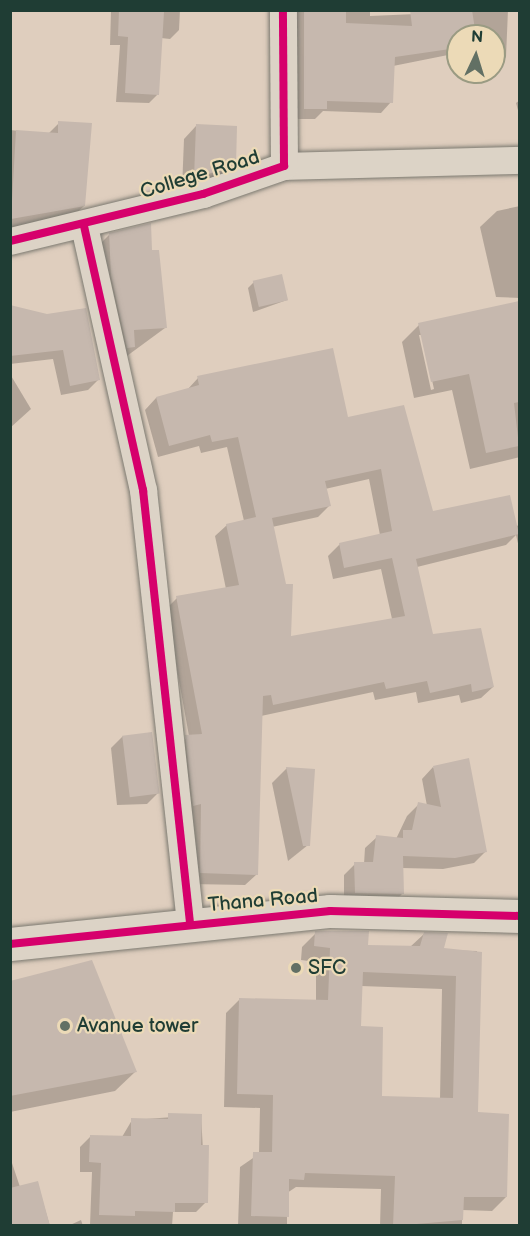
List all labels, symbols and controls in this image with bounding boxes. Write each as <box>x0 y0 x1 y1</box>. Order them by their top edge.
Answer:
north arrow <box>446 24 506 84</box>
text: N <box>470 28 484 47</box>
street label: College Road <box>137 145 263 205</box>
street label: Thana Road <box>207 884 319 918</box>
place label: SFC <box>308 956 346 980</box>
marker: SFC <box>289 961 303 975</box>
place label: Avanue tower <box>77 1014 198 1038</box>
marker: Avanue tower <box>58 1019 72 1033</box>

